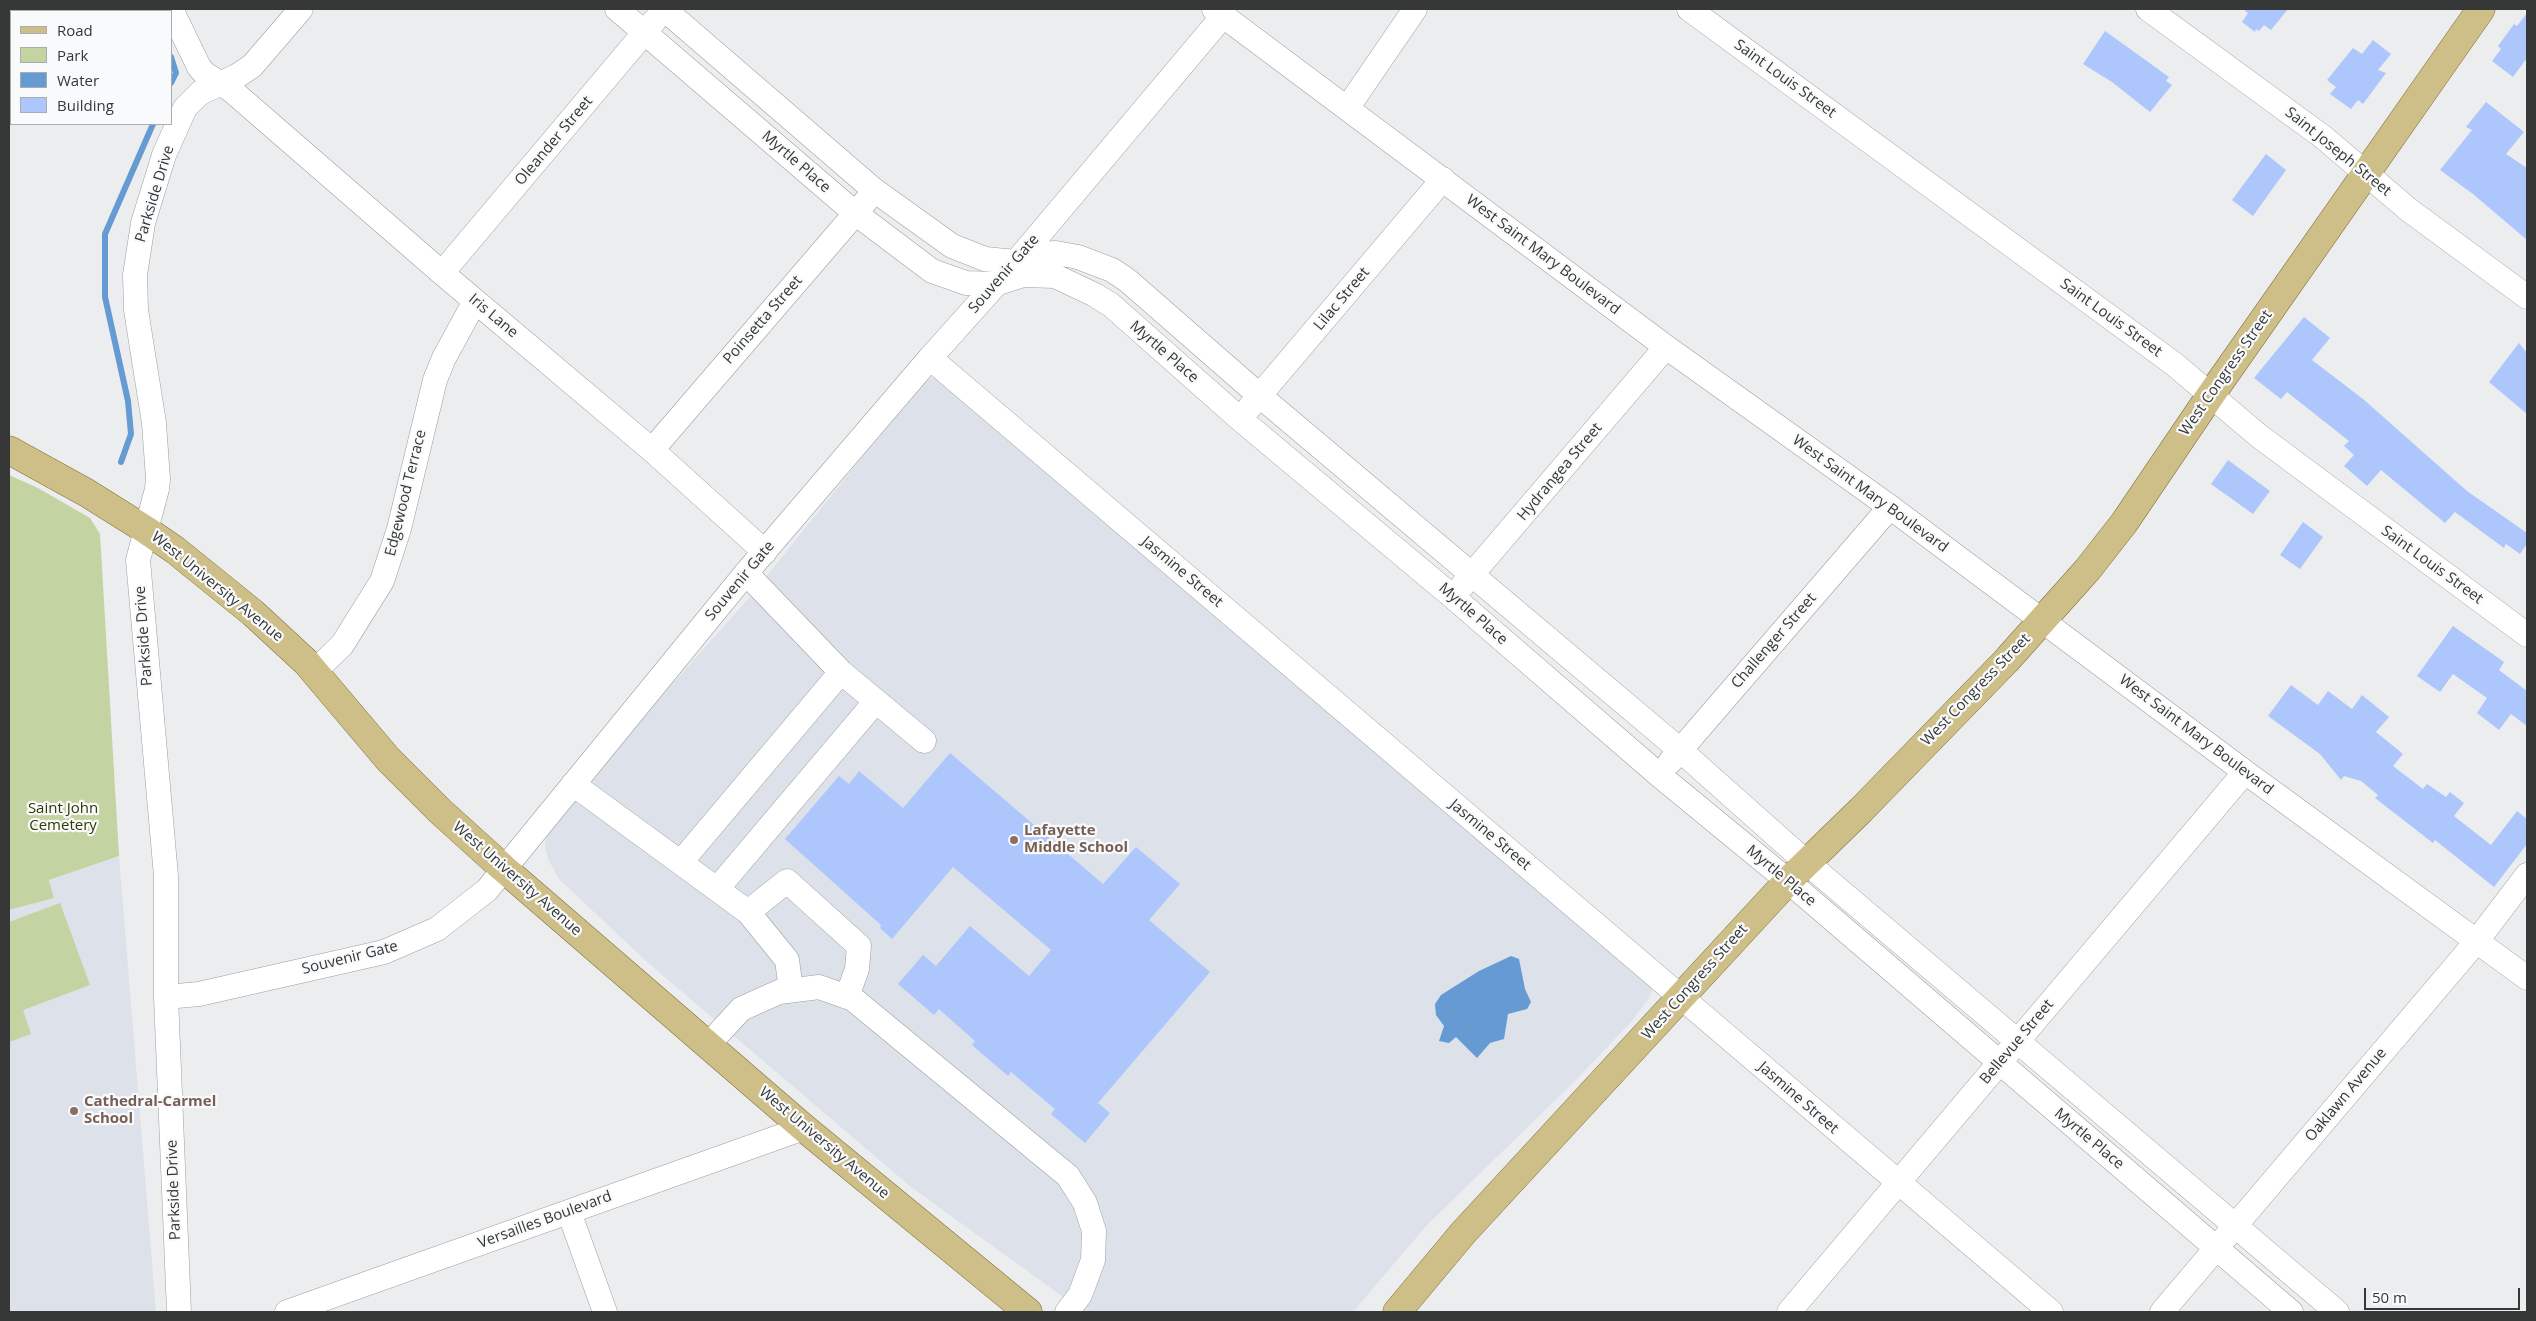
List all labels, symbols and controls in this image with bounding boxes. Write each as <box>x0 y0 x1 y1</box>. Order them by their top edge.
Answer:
legend <box>10 10 172 125</box>
text: Road <box>57 20 93 40</box>
street label: Saint Louis Street <box>1731 36 1839 122</box>
text: Park <box>57 45 88 65</box>
text: Water <box>57 70 99 90</box>
street label: Oleander Street <box>511 93 597 189</box>
text: Building <box>57 95 114 115</box>
street label: Saint Joseph Street <box>2281 104 2395 200</box>
street label: Myrtle Place <box>758 127 834 197</box>
street label: Parkside Drive <box>132 143 178 245</box>
street label: West Saint Mary Boulevard <box>1462 191 1624 319</box>
street label: Souvenir Gate <box>965 231 1043 317</box>
street label: Lilac Street <box>1310 264 1374 334</box>
street label: Poinsetta Street <box>720 272 806 368</box>
street label: Saint Louis Street <box>2057 275 2165 361</box>
street label: Iris Lane <box>465 290 521 342</box>
street label: West Congress Street <box>2176 307 2276 439</box>
street label: Myrtle Place <box>1126 317 1202 387</box>
street label: Hydrangea Street <box>1514 419 1606 525</box>
street label: Edgewood Terrace <box>382 428 430 558</box>
street label: West Saint Mary Boulevard <box>1789 431 1951 557</box>
street label: Saint Louis Street <box>2378 522 2486 608</box>
street label: West University Avenue <box>147 528 287 646</box>
street label: Jasmine Street <box>1138 533 1226 611</box>
street label: Souvenir Gate <box>701 538 779 624</box>
street label: Myrtle Place <box>1435 579 1511 649</box>
street label: Parkside Drive <box>132 585 156 687</box>
street label: Challenger Street <box>1728 590 1820 692</box>
street label: West Congress Street <box>1918 630 2034 750</box>
street label: West Saint Mary Boulevard <box>2115 671 2277 799</box>
street label: Jasmine Street <box>1446 796 1534 874</box>
park label: Saint John Cemetery <box>28 800 98 835</box>
street label: West University Avenue <box>449 818 585 940</box>
place label: Lafayette Middle School <box>1024 822 1128 857</box>
marker: Lafayette Middle School <box>1008 834 1020 846</box>
street label: Myrtle Place <box>1743 842 1819 910</box>
street label: West Congress Street <box>1638 921 1752 1043</box>
street label: Souvenir Gate <box>300 937 400 979</box>
street label: Bellevue Street <box>1976 996 2058 1088</box>
street label: Oaklawn Avenue <box>2302 1044 2390 1146</box>
street label: Jasmine Street <box>1754 1058 1842 1138</box>
street label: West University Avenue <box>755 1083 893 1203</box>
place label: Cathedral-Carmel School <box>84 1093 216 1128</box>
marker: Cathedral-Carmel School <box>68 1105 80 1117</box>
street label: Myrtle Place <box>2051 1105 2127 1173</box>
street label: Parkside Drive <box>163 1139 185 1241</box>
street label: Versailles Boulevard <box>476 1187 614 1253</box>
scale bar <box>2366 1278 2522 1310</box>
text: 50 m <box>2372 1287 2407 1307</box>

